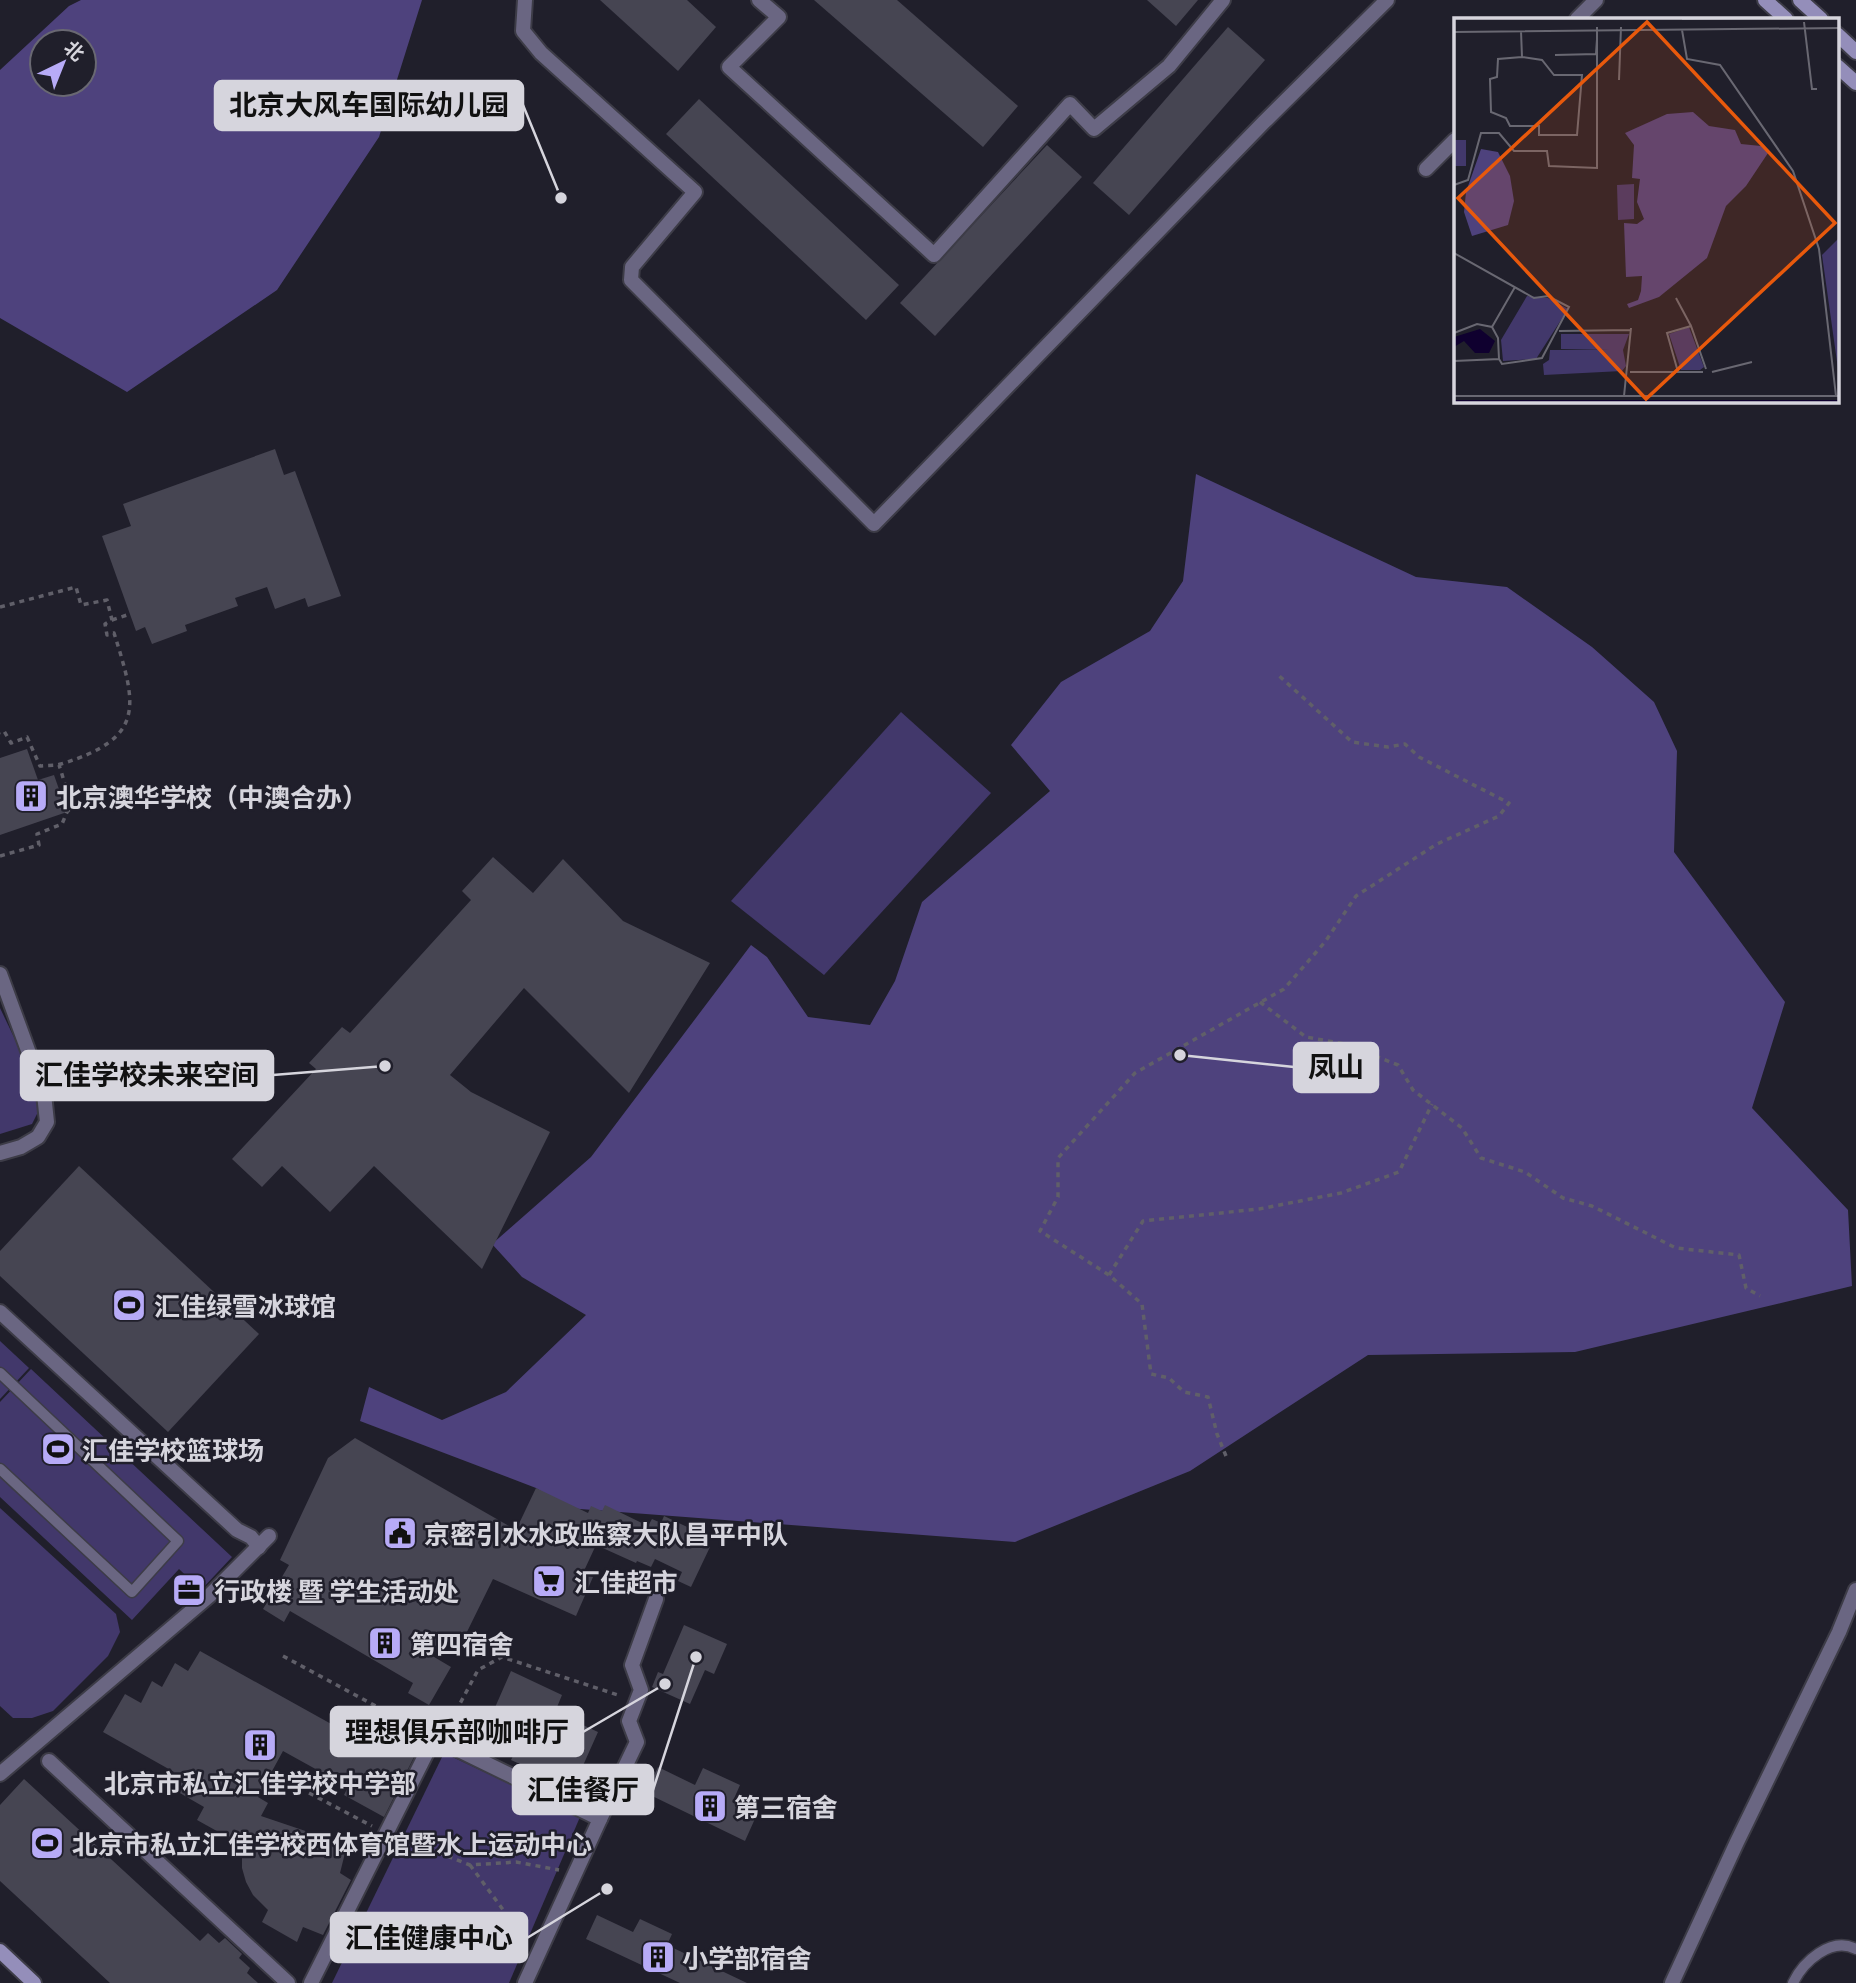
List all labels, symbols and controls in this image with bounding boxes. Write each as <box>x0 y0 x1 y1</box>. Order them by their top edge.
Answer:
inset map <box>1454 18 1839 402</box>
north arrow <box>28 28 98 98</box>
text: 北 <box>60 35 90 65</box>
callout: 北京大风车国际幼儿园 <box>215 81 523 130</box>
text: 北京大风车国际幼儿园 <box>229 87 509 121</box>
building icon: 北京澳华学校（中澳合办） <box>12 777 50 815</box>
place label: 北京澳华学校（中澳合办） <box>56 781 368 812</box>
callout: 凤山 <box>1294 1043 1378 1092</box>
text: 凤山 <box>1308 1049 1364 1083</box>
callout: 汇佳学校未来空间 <box>21 1051 273 1100</box>
text: 汇佳学校未来空间 <box>35 1057 259 1091</box>
sports icon: 汇佳绿雪冰球馆 <box>110 1286 148 1324</box>
place label: 汇佳绿雪冰球馆 <box>154 1290 336 1321</box>
sports icon: 汇佳学校篮球场 <box>39 1430 77 1468</box>
place label: 汇佳学校篮球场 <box>82 1434 264 1465</box>
public building icon: 京密引水水政监察大队昌平中队 <box>381 1514 419 1552</box>
place label: 京密引水水政监察大队昌平中队 <box>424 1518 788 1549</box>
supermarket icon: 汇佳超市 <box>530 1562 568 1600</box>
place label: 汇佳超市 <box>574 1566 678 1597</box>
office icon: 行政楼 暨 学生活动处 <box>170 1571 208 1609</box>
place label: 行政楼 暨 学生活动处 <box>214 1575 459 1606</box>
building icon: 第四宿舍 <box>366 1624 404 1662</box>
place label: 第四宿舍 <box>410 1628 514 1659</box>
callout: 理想俱乐部咖啡厅 <box>331 1707 583 1756</box>
text: 理想俱乐部咖啡厅 <box>345 1714 569 1748</box>
building icon: 北京市私立汇佳学校中学部 <box>241 1726 279 1764</box>
callout: 汇佳餐厅 <box>513 1765 653 1814</box>
place label: 北京市私立汇佳学校中学部 <box>104 1767 416 1798</box>
text: 汇佳餐厅 <box>527 1772 639 1806</box>
building icon: 第三宿舍 <box>691 1787 729 1825</box>
place label: 第三宿舍 <box>734 1791 838 1822</box>
sports icon: 北京市私立汇佳学校西体育馆暨水上运动中心 <box>28 1824 66 1862</box>
place label: 北京市私立汇佳学校西体育馆暨水上运动中心 <box>72 1828 592 1859</box>
callout: 汇佳健康中心 <box>331 1913 527 1962</box>
text: 汇佳健康中心 <box>345 1920 513 1954</box>
building icon: 小学部宿舍 <box>639 1938 677 1976</box>
place label: 小学部宿舍 <box>682 1942 812 1973</box>

